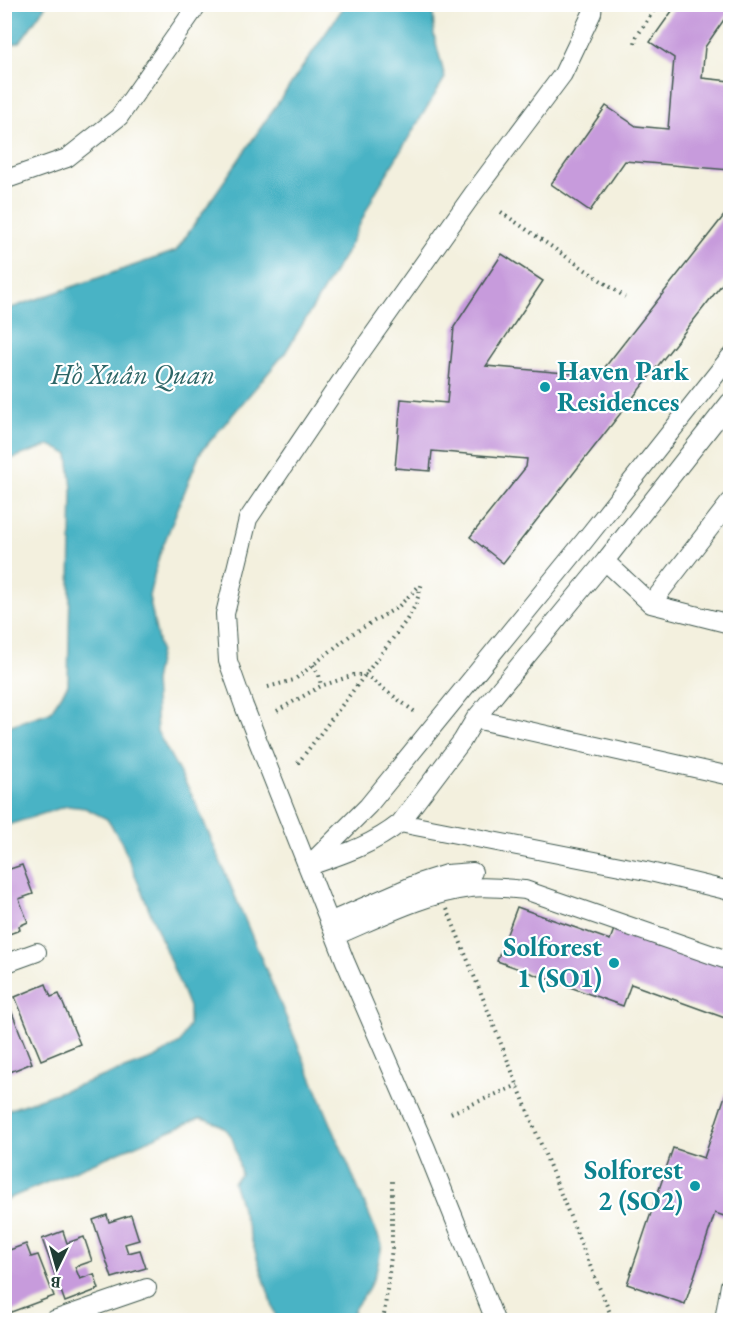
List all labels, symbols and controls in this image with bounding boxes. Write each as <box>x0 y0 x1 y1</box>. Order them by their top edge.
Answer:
place label: Haven Park Residences <box>557 353 690 419</box>
water label: Hồ Xuân Quan <box>50 356 215 392</box>
marker: Haven Park Residences <box>538 380 552 394</box>
place label: Solforest 1 (SO1) <box>503 929 602 995</box>
marker: Solforest 1 (SO1) <box>607 956 621 970</box>
place label: Solforest 2 (SO2) <box>584 1152 683 1218</box>
marker: Solforest 2 (SO2) <box>688 1179 702 1193</box>
north arrow <box>27 1238 87 1298</box>
text: B <box>50 1272 62 1293</box>

